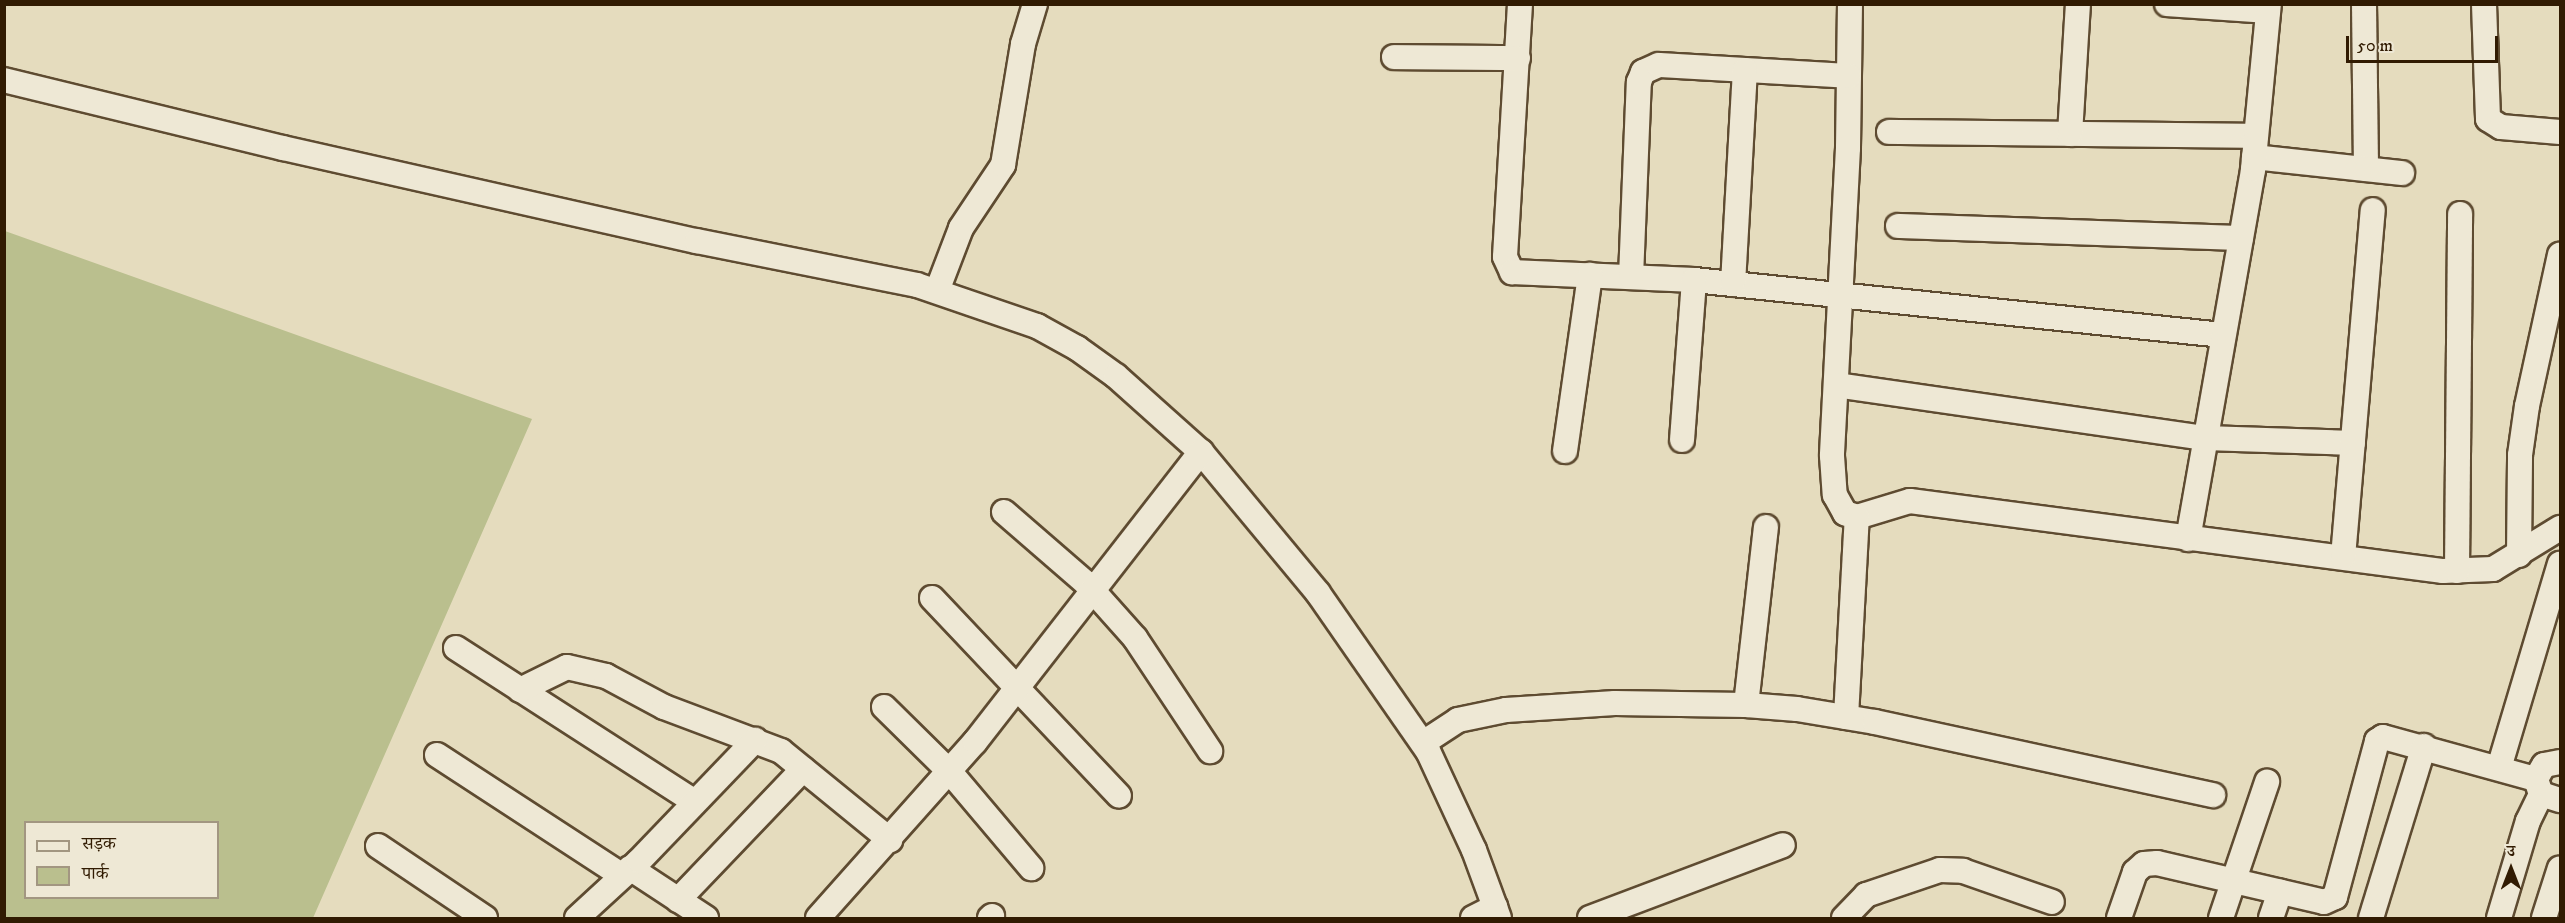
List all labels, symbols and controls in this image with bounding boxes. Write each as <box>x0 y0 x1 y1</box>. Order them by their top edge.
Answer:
scale bar <box>2349 24 2500 62</box>
text: 50 m <box>2357 35 2393 57</box>
legend <box>24 821 219 899</box>
text: सड़क <box>82 833 116 855</box>
north arrow <box>2481 839 2541 899</box>
text: उ <box>2507 841 2515 861</box>
text: पार्क <box>82 863 109 885</box>

